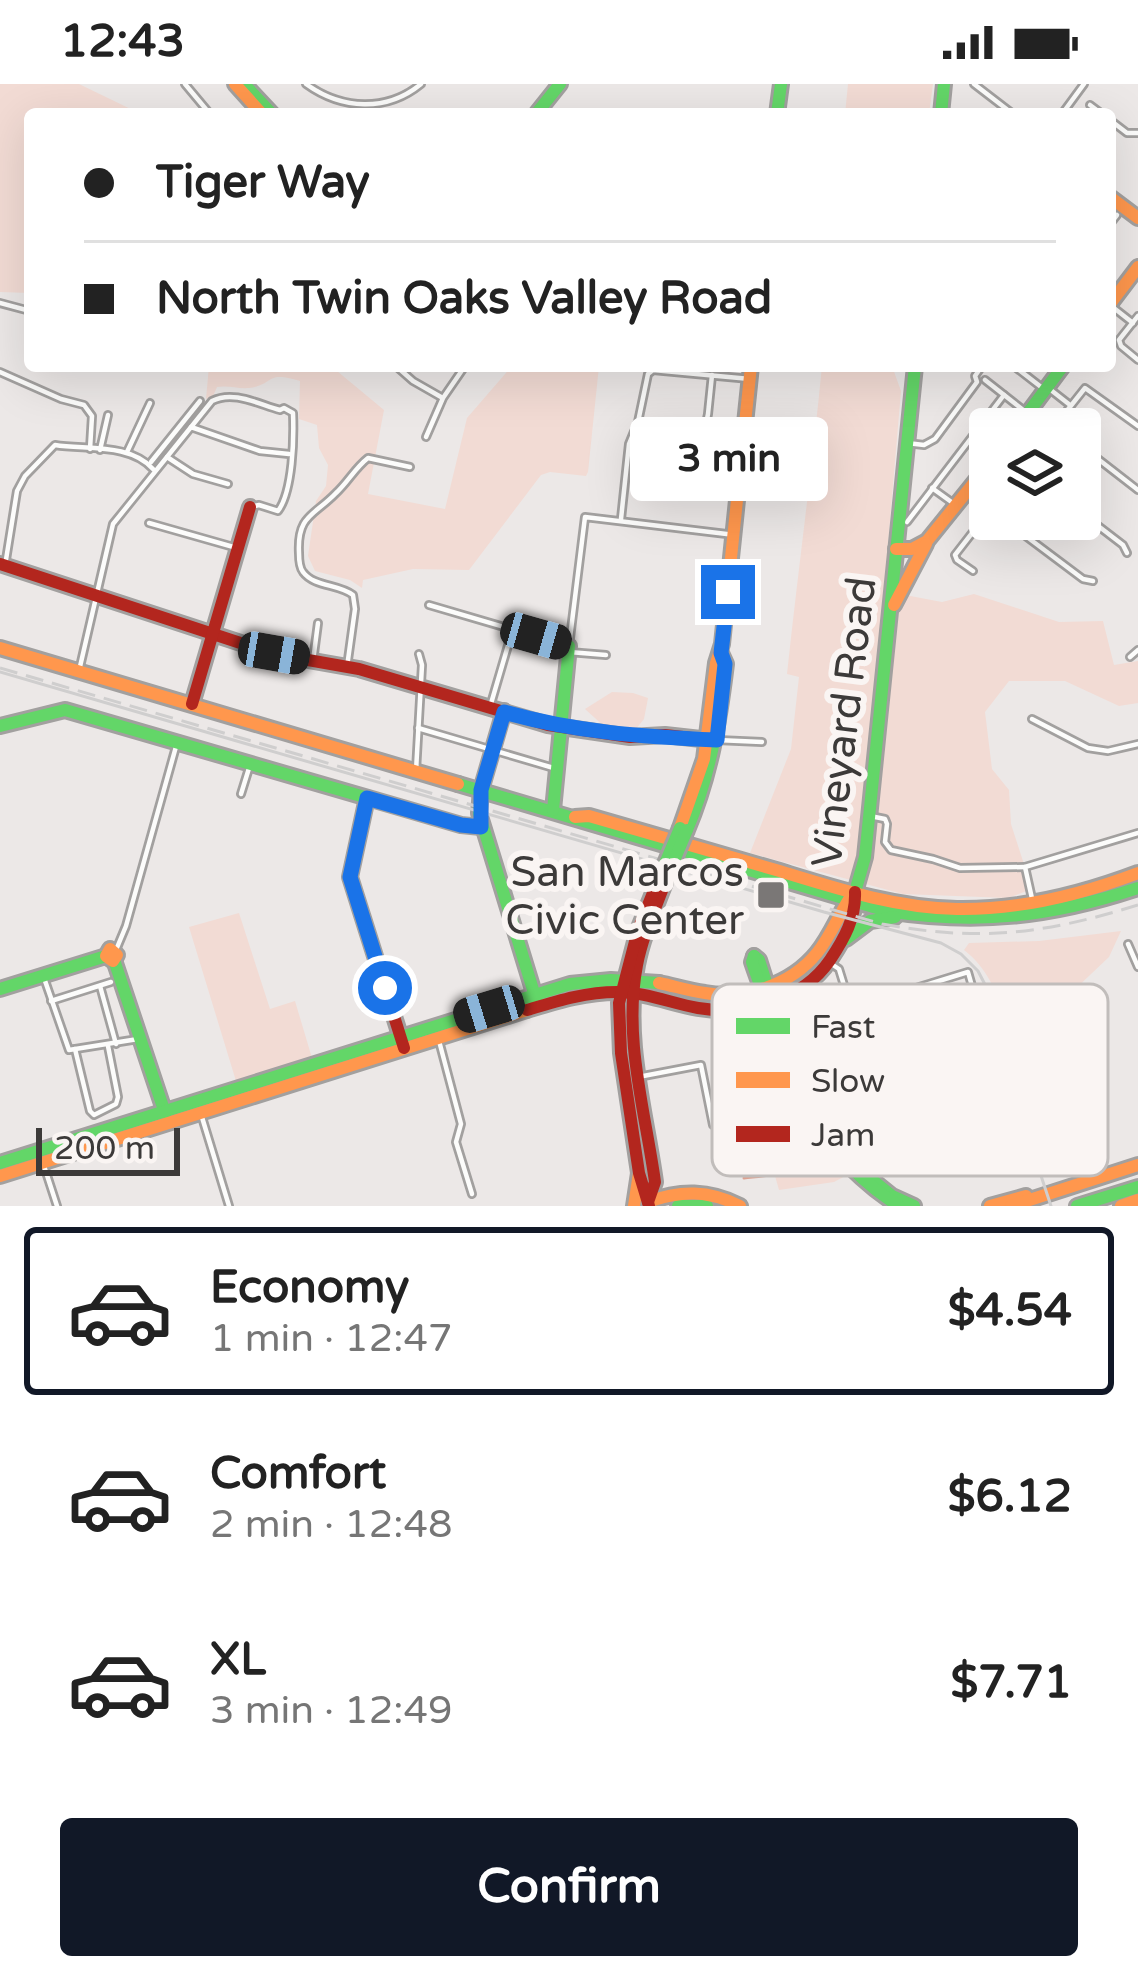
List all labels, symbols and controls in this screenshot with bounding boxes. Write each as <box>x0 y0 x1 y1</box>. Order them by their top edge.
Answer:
text: 12:43 <box>60 15 185 69</box>
text: Tiger Way <box>156 156 370 210</box>
text: North Twin Oaks Valley Road <box>156 272 772 326</box>
map controls <box>969 408 1101 540</box>
button: layers <box>969 408 1101 540</box>
callout: 3 min <box>629 418 827 502</box>
text: 3 min <box>677 435 781 482</box>
route end <box>701 565 755 619</box>
street label: Vineyard Road <box>801 574 888 871</box>
car <box>496 609 576 663</box>
car <box>235 629 313 677</box>
place label: San Marcos Civic Center <box>505 847 744 946</box>
marker: San Marcos Civic Center <box>755 879 787 911</box>
route start <box>358 961 412 1015</box>
car <box>449 981 529 1037</box>
legend <box>712 984 1108 1176</box>
text: Fast <box>811 1008 875 1047</box>
text: Slow <box>811 1062 885 1101</box>
text: Jam <box>811 1116 875 1155</box>
scale bar <box>36 1122 180 1175</box>
text: 200 m <box>54 1129 155 1168</box>
icon: car <box>66 1257 174 1365</box>
text: Economy <box>210 1261 409 1315</box>
text: $4.54 <box>948 1284 1072 1338</box>
text: 1 min · 12:47 <box>210 1315 452 1362</box>
icon: car <box>66 1443 174 1551</box>
text: Comfort <box>210 1447 386 1501</box>
text: $6.12 <box>948 1470 1072 1524</box>
text: 2 min · 12:48 <box>210 1501 452 1548</box>
icon: car <box>66 1629 174 1737</box>
text: XL <box>210 1633 266 1687</box>
text: $7.71 <box>950 1656 1072 1710</box>
text: 3 min · 12:49 <box>210 1687 452 1734</box>
button: Confirm <box>60 1818 1078 1956</box>

